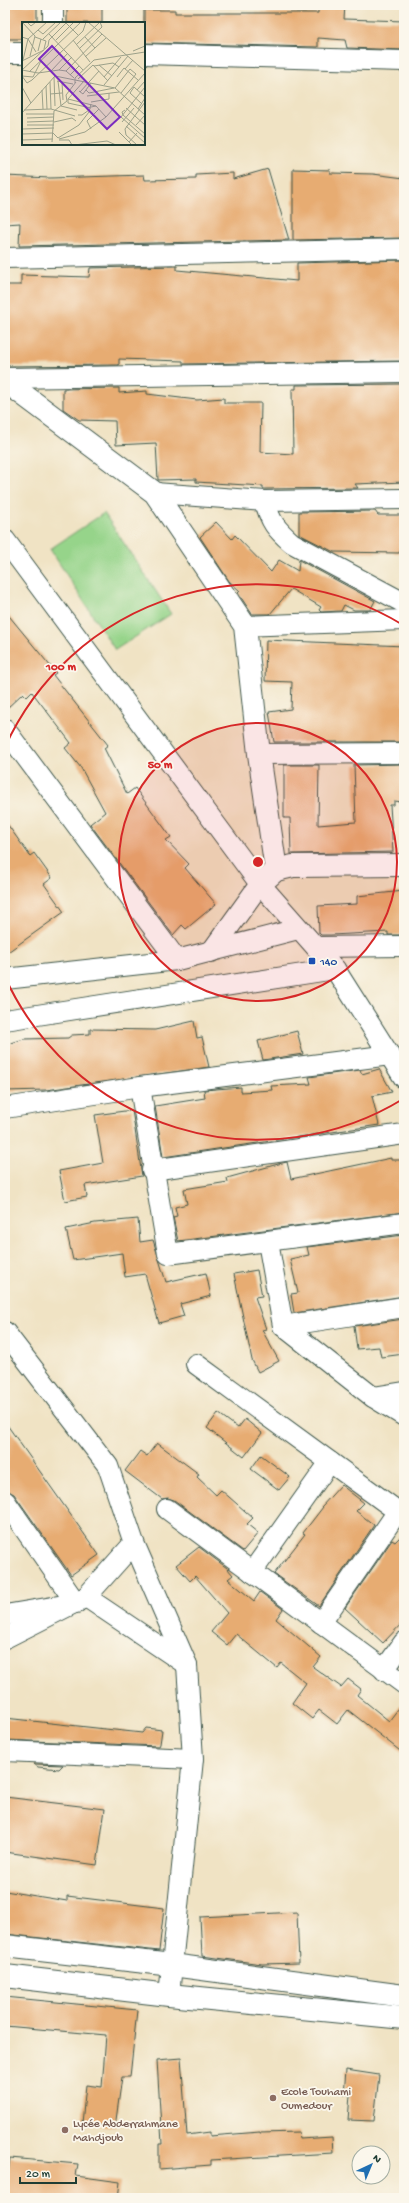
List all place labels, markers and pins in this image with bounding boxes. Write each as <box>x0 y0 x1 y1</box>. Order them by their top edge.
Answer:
centre of rings <box>251 855 265 869</box>
marker: 140 <box>307 956 317 966</box>
place label: 140 <box>319 956 338 970</box>
place label: Ecole Touhami Oumedour <box>281 2086 352 2114</box>
marker: Ecole Touhami Oumedour <box>268 2093 278 2103</box>
place label: Lycée Abderrahmane Mahdjoub <box>73 2118 179 2146</box>
marker: Lycée Abderrahmane Mahdjoub <box>60 2125 70 2135</box>

